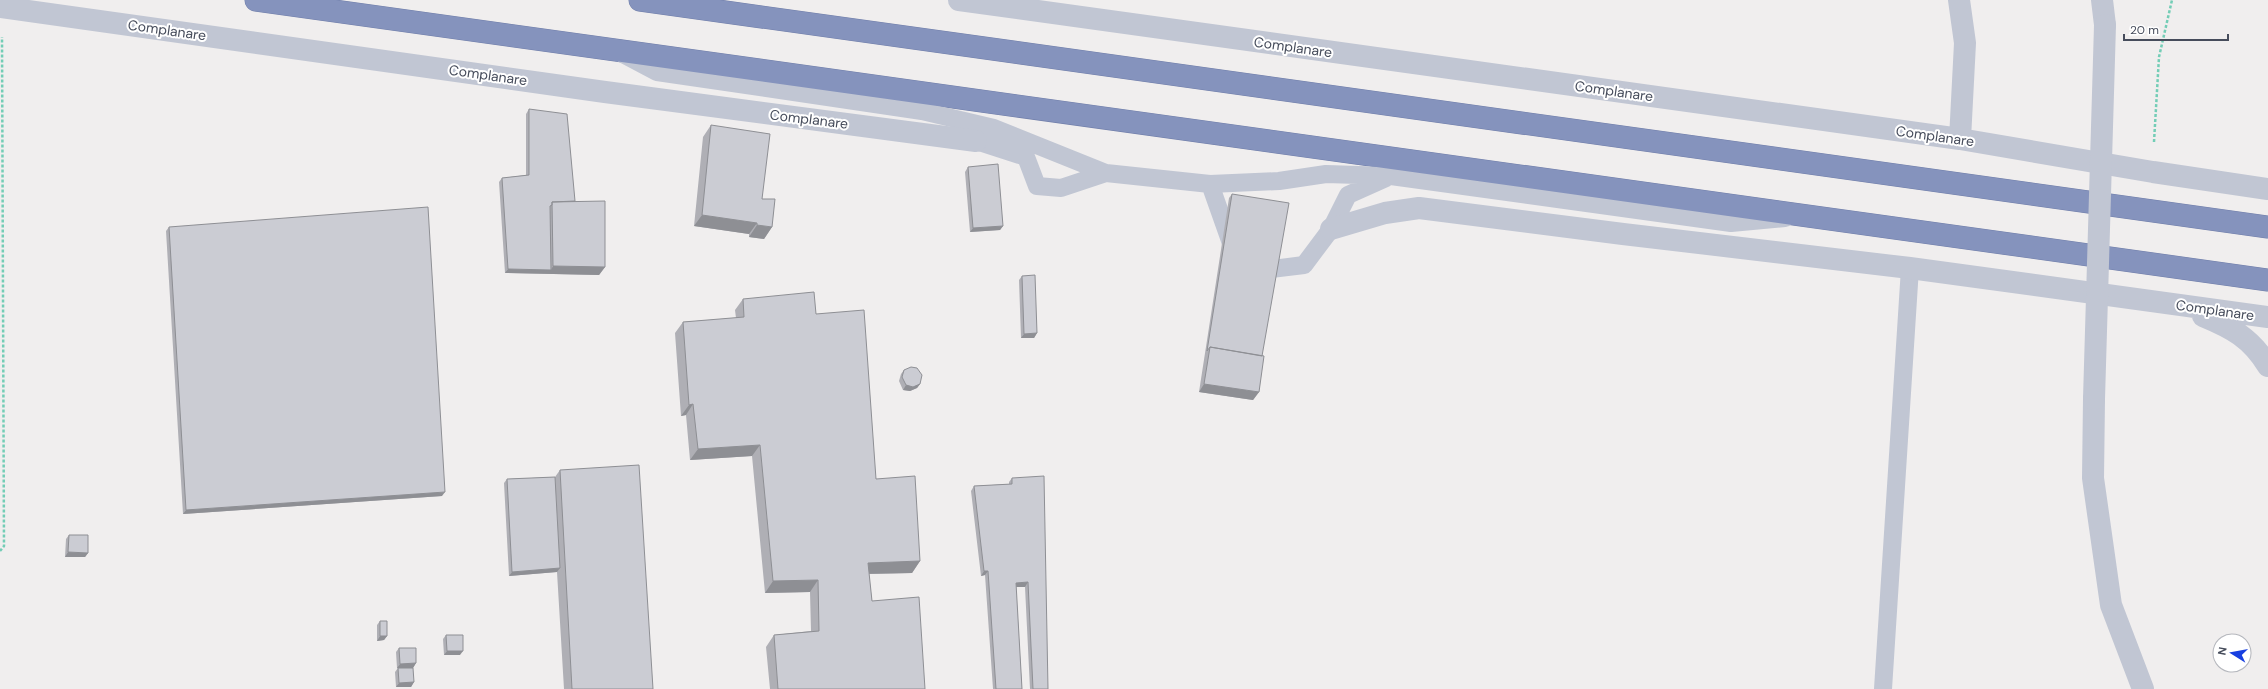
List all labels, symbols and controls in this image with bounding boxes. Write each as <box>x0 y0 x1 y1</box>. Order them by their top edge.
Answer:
street label: Complanare <box>127 16 207 44</box>
scale bar <box>2124 16 2228 42</box>
text: 20 m <box>2130 22 2159 38</box>
street label: Complanare <box>1253 33 1333 61</box>
street label: Complanare <box>448 61 528 89</box>
street label: Complanare <box>1574 77 1654 105</box>
street label: Complanare <box>769 105 849 133</box>
street label: Complanare <box>1895 122 1975 150</box>
street label: Complanare <box>2175 296 2255 324</box>
north arrow <box>2212 633 2252 673</box>
text: N <box>2215 646 2230 656</box>

